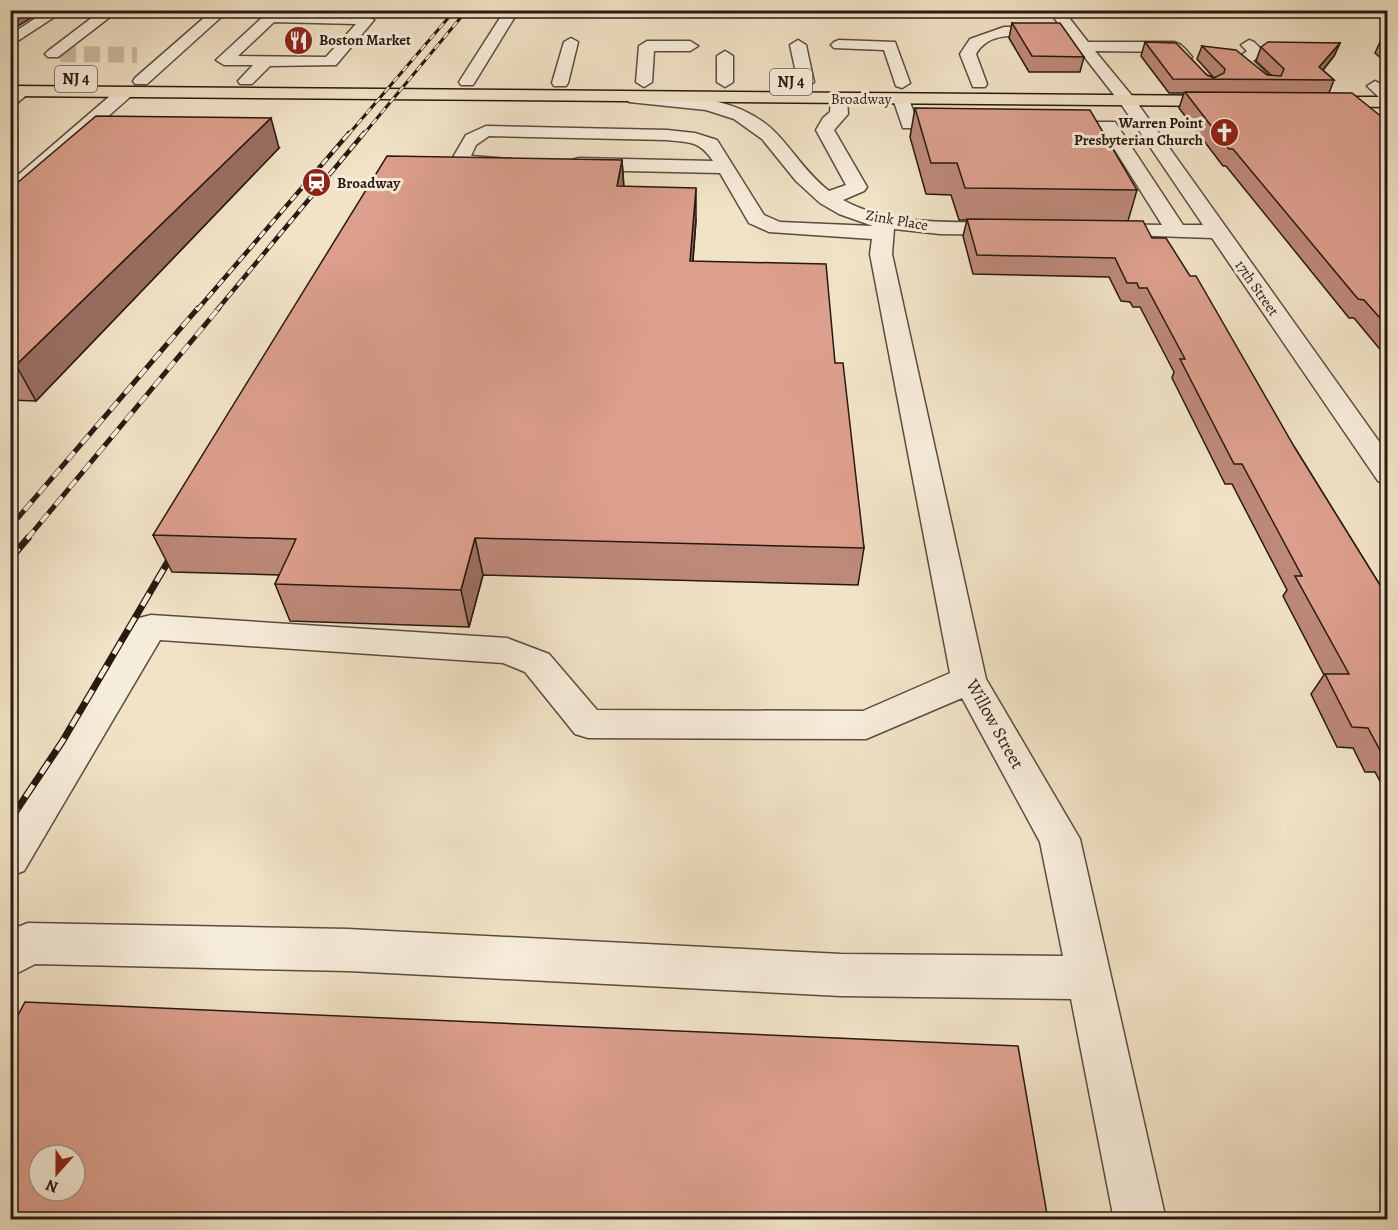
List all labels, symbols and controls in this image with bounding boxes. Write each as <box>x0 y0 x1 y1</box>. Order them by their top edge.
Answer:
restaurant icon: Boston Market <box>282 24 314 56</box>
place label: Boston Market <box>319 30 411 50</box>
road number: NJ 4 <box>55 66 97 92</box>
road number: NJ 4 <box>770 69 812 95</box>
street label: Broadway <box>831 89 892 109</box>
place label: Warren Point Presbyterian Church <box>1074 113 1203 150</box>
church icon: Warren Point Presbyterian Church <box>1208 116 1240 148</box>
station icon: Broadway <box>300 167 332 199</box>
place label: Broadway <box>337 173 401 193</box>
street label: Zink Place <box>864 205 930 235</box>
street label: 17th Street <box>1230 256 1284 320</box>
street label: Willow Street <box>960 674 1030 773</box>
north arrow <box>27 1143 87 1203</box>
text: N <box>42 1174 61 1198</box>

